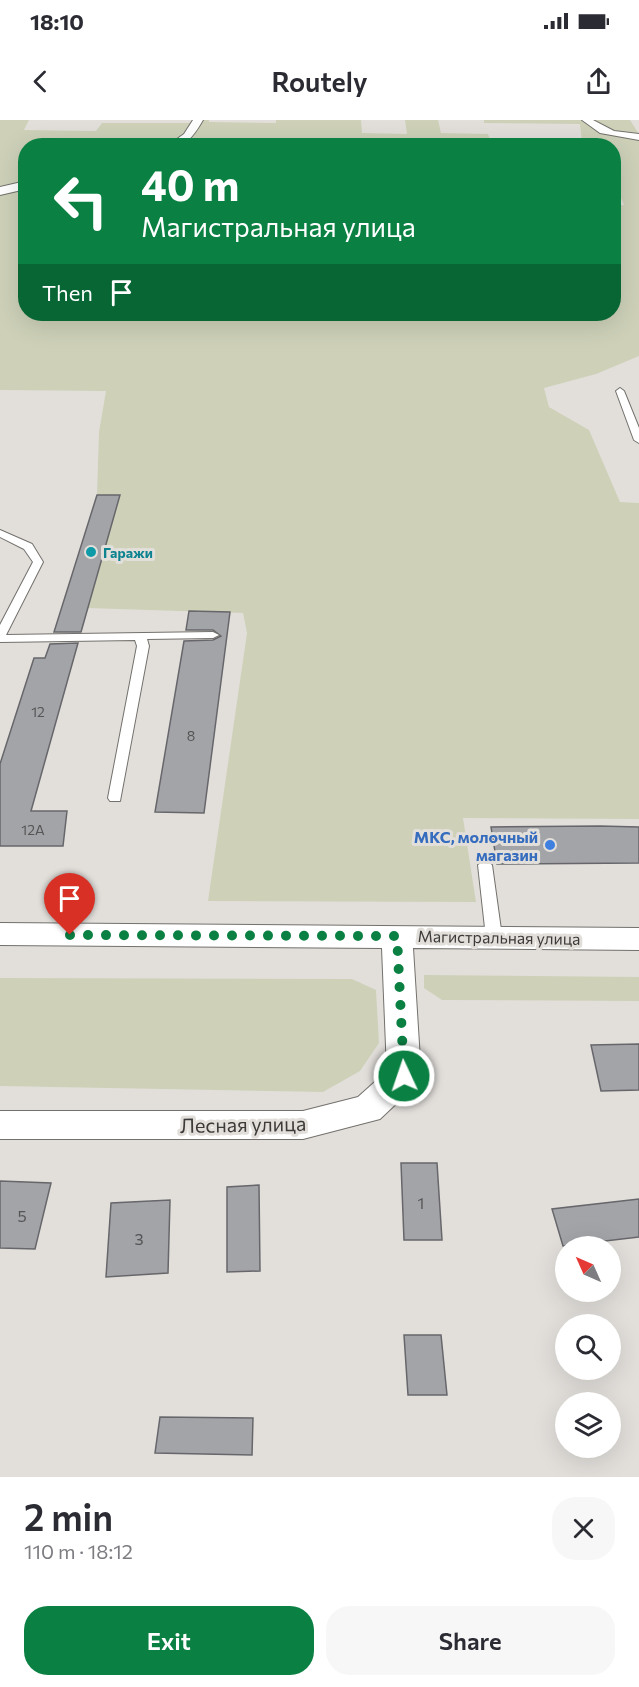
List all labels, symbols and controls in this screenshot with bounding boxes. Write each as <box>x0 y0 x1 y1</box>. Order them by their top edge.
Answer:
text: 18:10 <box>30 8 84 35</box>
icon: back <box>24 65 57 98</box>
text: Routely <box>271 65 368 98</box>
icon: share <box>582 65 615 98</box>
text: 40 m <box>141 158 239 210</box>
icon: left <box>42 162 120 240</box>
text: Магистральная улица <box>141 210 416 243</box>
icon: arrive <box>105 276 138 309</box>
text: Then <box>42 279 93 306</box>
place label: Гаражи <box>103 544 153 561</box>
marker: Гаражи <box>84 545 98 559</box>
house number: 12 <box>31 703 45 720</box>
house number: 8 <box>187 727 195 744</box>
house number: 12А <box>21 821 45 838</box>
place label: МКС, молочный магазин <box>414 827 538 864</box>
marker: МКС, молочный магазин <box>543 838 557 852</box>
pin <box>44 873 95 935</box>
icon: arrive <box>53 882 86 915</box>
street label: Магистральная улица <box>417 926 581 948</box>
position arrow <box>372 1044 436 1108</box>
street label: Лесная улица <box>180 1111 306 1137</box>
house number: 1 <box>418 1193 424 1212</box>
house number: 5 <box>17 1206 27 1225</box>
house number: 3 <box>134 1229 144 1248</box>
north arrow <box>555 1236 621 1302</box>
map controls <box>555 1236 621 1458</box>
button: search <box>555 1314 621 1380</box>
button: layers <box>555 1392 621 1458</box>
text: 2 min <box>24 1494 113 1538</box>
button: close <box>552 1497 615 1560</box>
text: 110 m · 18:12 <box>24 1539 133 1563</box>
button: Exit <box>24 1606 314 1675</box>
button: Share <box>326 1606 615 1675</box>

